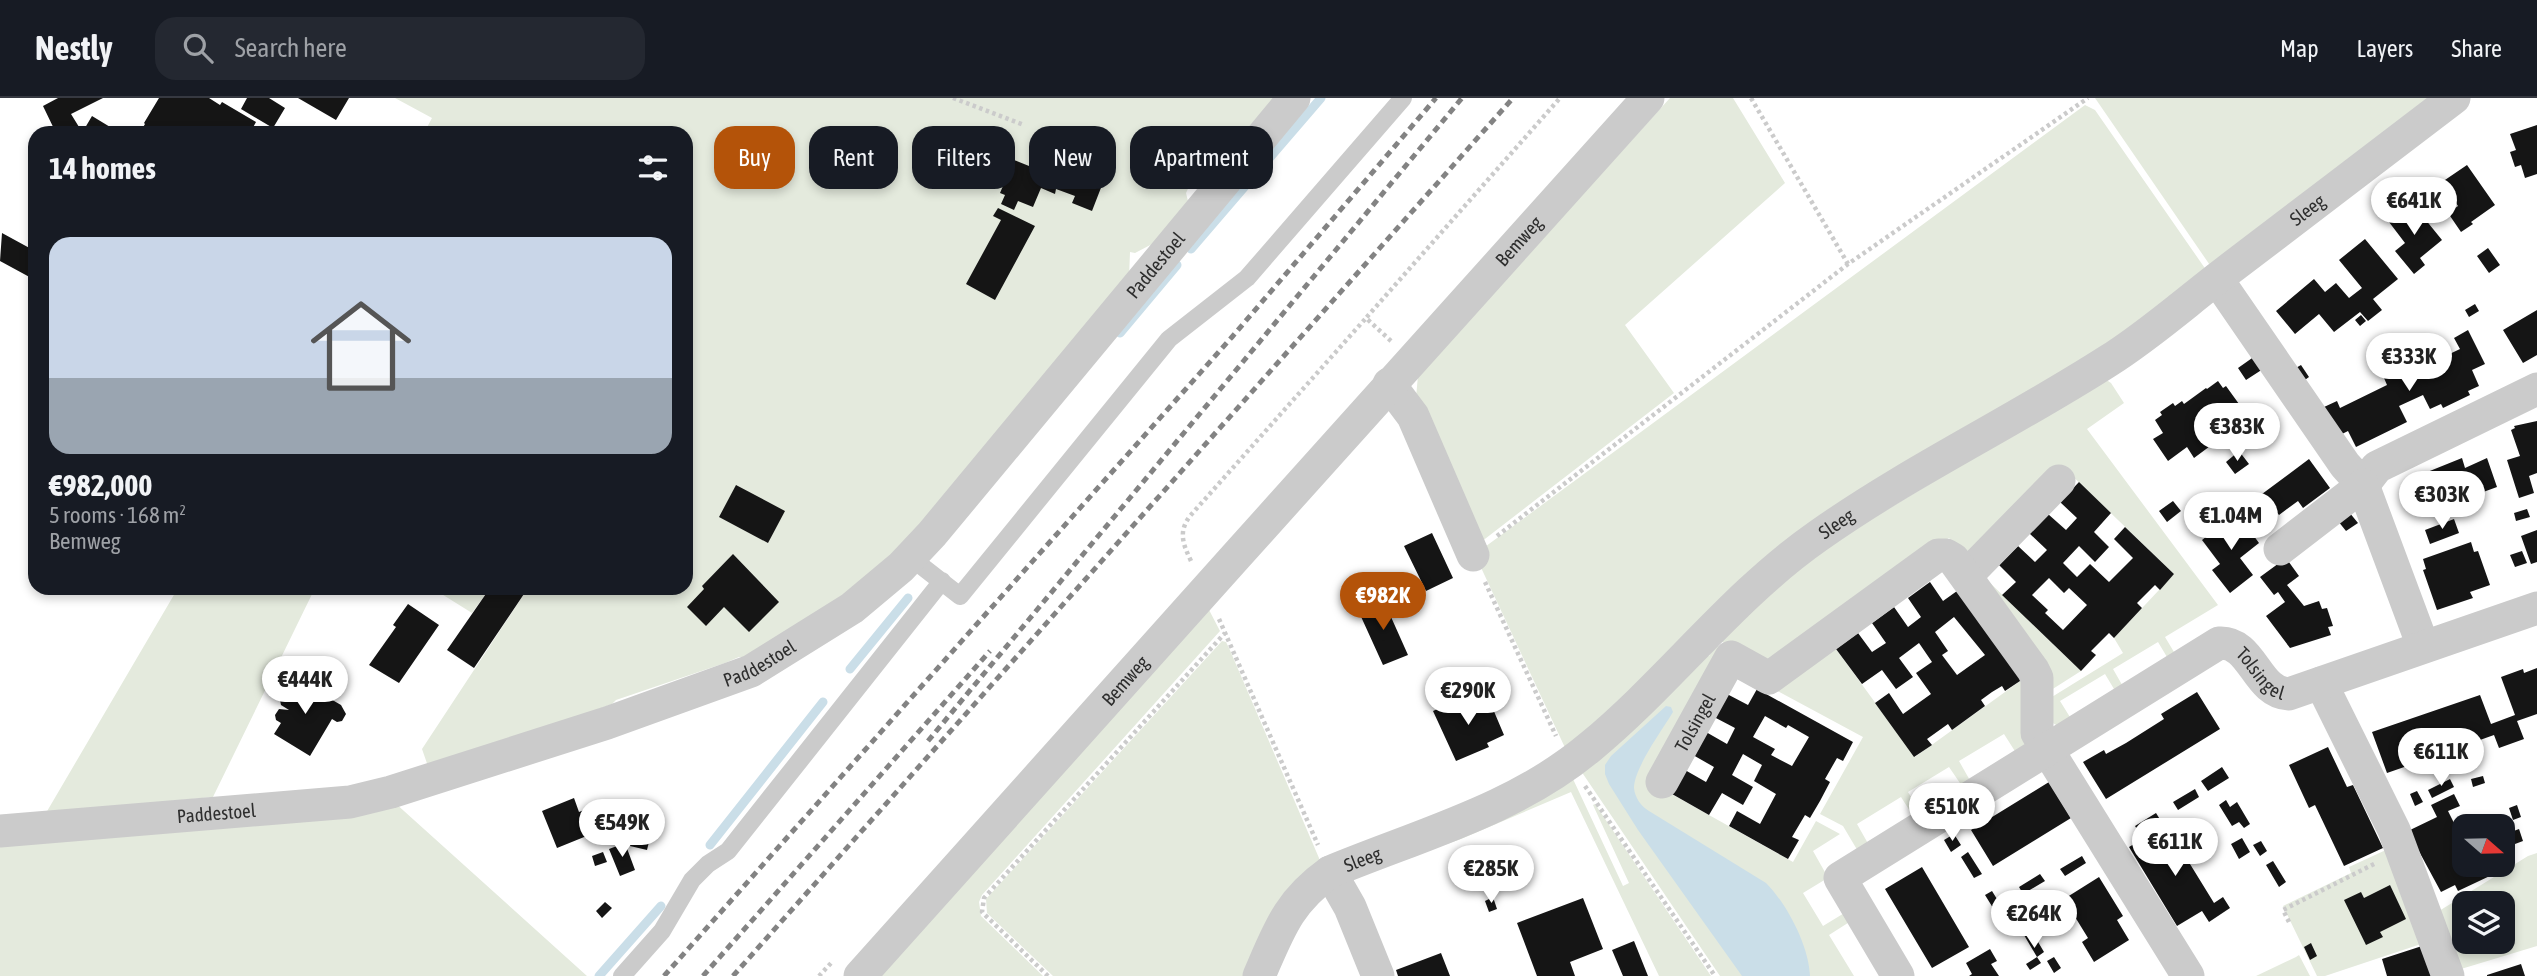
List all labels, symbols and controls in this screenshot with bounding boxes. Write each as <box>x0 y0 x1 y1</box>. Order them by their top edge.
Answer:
search box <box>155 17 645 80</box>
text: Nestly <box>35 29 113 67</box>
icon: search <box>179 29 217 67</box>
text: Search here <box>235 33 347 63</box>
text: Map <box>2280 35 2319 62</box>
text: Layers <box>2357 35 2413 62</box>
text: Share <box>2451 35 2502 62</box>
chip: Buy <box>714 126 795 189</box>
chip: Rent <box>809 126 898 189</box>
chip: Filters <box>912 126 1015 189</box>
chip: New <box>1029 126 1116 189</box>
chip: Apartment <box>1130 126 1273 189</box>
icon: filters <box>634 149 672 187</box>
text: 14 homes <box>49 151 156 185</box>
pin: €641K <box>2365 178 2463 237</box>
text: €641K <box>2387 187 2441 213</box>
street label: Sleeg <box>2285 189 2330 230</box>
street label: Bemweg <box>1491 211 1547 270</box>
street label: Paddestoel <box>1122 228 1189 303</box>
icon: home <box>298 283 424 409</box>
pin: €333K <box>2360 334 2458 393</box>
text: €333K <box>2382 343 2436 369</box>
pin: €383K <box>2188 404 2286 463</box>
text: €383K <box>2210 413 2264 439</box>
text: €982,000 <box>49 468 152 502</box>
pin: €303K <box>2393 472 2491 531</box>
text: €303K <box>2415 481 2469 507</box>
pin: €1.04M <box>2174 492 2288 552</box>
text: 5 rooms · 168 m² <box>49 502 186 528</box>
text: €1.04M <box>2200 502 2262 528</box>
street label: Sleeg <box>1814 503 1859 543</box>
text: Bemweg <box>49 528 121 554</box>
pin: €982K <box>1334 573 1432 632</box>
text: €982K <box>1356 582 1410 608</box>
street label: Paddestoel <box>720 635 799 691</box>
street label: Tolsingel <box>2232 642 2287 704</box>
street label: Bemweg <box>1097 650 1154 710</box>
pin: €444K <box>256 656 354 716</box>
text: €444K <box>278 666 332 692</box>
pin: €290K <box>1419 668 1517 727</box>
text: €290K <box>1441 677 1495 703</box>
street label: Tolsingel <box>1670 690 1720 755</box>
pin: €611K <box>2392 728 2490 788</box>
text: €611K <box>2414 738 2468 764</box>
pin: €510K <box>1903 784 2001 843</box>
text: €510K <box>1925 793 1979 819</box>
street label: Paddestoel <box>176 799 257 827</box>
pin: €549K <box>573 800 671 859</box>
text: €549K <box>595 809 649 835</box>
north arrow <box>2452 814 2515 877</box>
map controls <box>2452 814 2515 954</box>
pin: €611K <box>2126 818 2224 878</box>
text: €611K <box>2148 828 2202 854</box>
street label: Sleeg <box>1341 842 1385 876</box>
pin: €285K <box>1442 846 1540 905</box>
text: €285K <box>1464 855 1518 881</box>
pin: €264K <box>1985 890 2083 950</box>
button: layers <box>2452 891 2515 954</box>
text: €264K <box>2007 900 2061 926</box>

